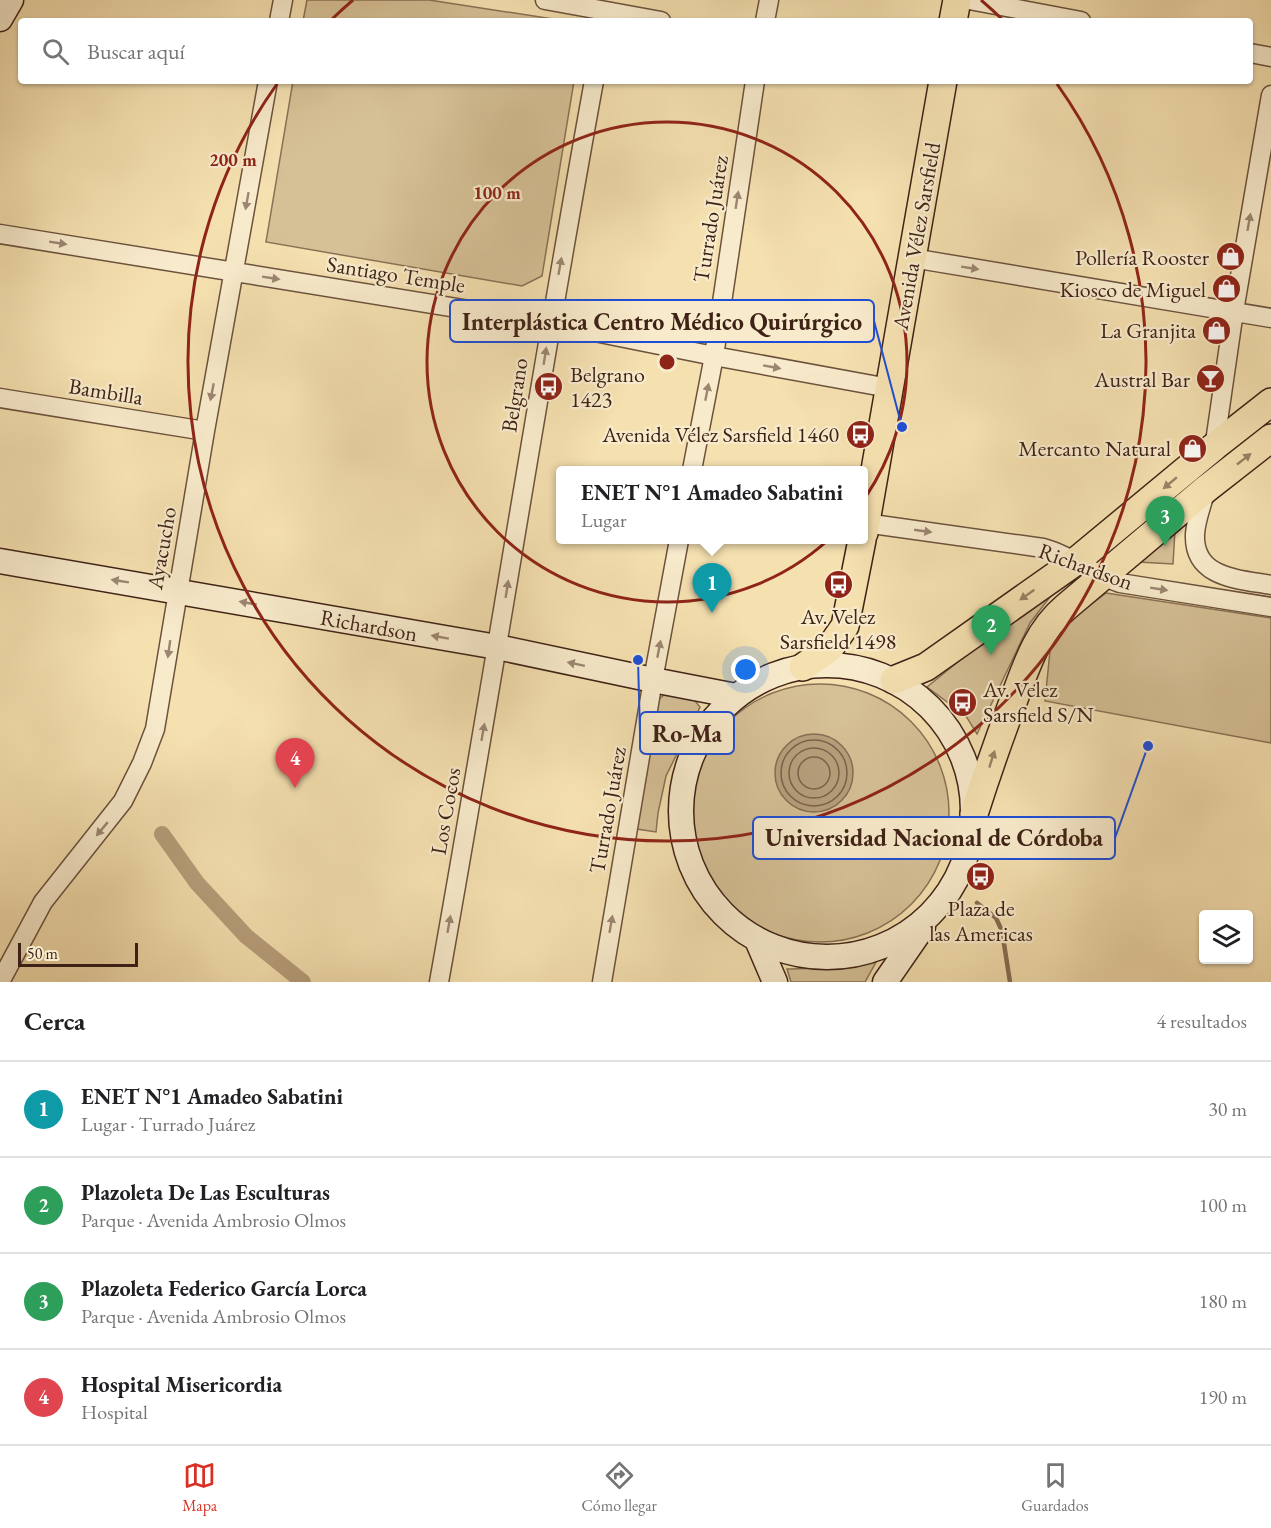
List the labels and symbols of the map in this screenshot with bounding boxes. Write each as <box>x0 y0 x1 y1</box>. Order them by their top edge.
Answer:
street label: Avenida Vélez Sarsfield <box>886 139 947 333</box>
text: 200 m <box>209 148 257 171</box>
street label: Turrado Juárez <box>686 153 735 285</box>
text: 100 m <box>473 181 521 204</box>
one-way arrow <box>733 190 742 209</box>
one-way arrow <box>243 191 252 210</box>
one-way arrow <box>1245 212 1254 231</box>
one-way arrow <box>48 239 67 248</box>
shop icon: Pollería Rooster <box>1214 241 1246 273</box>
place label: Pollería Rooster <box>1075 243 1210 272</box>
street label: Santiago Temple <box>325 249 468 300</box>
one-way arrow <box>556 256 565 275</box>
one-way arrow <box>960 263 979 272</box>
one-way arrow <box>262 273 281 282</box>
shop icon: Kiosco de Miguel <box>1211 273 1243 305</box>
place label: Kiosco de Miguel <box>1059 275 1206 304</box>
callout: Interplástica Centro Médico Quirúrgico <box>450 300 874 342</box>
text: Interplástica Centro Médico Quirúrgico <box>462 306 862 338</box>
shop icon: La Granjita <box>1201 314 1233 346</box>
place label: La Granjita <box>1100 316 1196 345</box>
one-way arrow <box>540 346 549 365</box>
centre of rings <box>657 352 677 372</box>
street label: Belgrano <box>494 356 535 434</box>
place label: Belgrano 1423 <box>570 360 645 414</box>
one-way arrow <box>763 362 782 371</box>
bar icon: Austral Bar <box>1195 363 1227 395</box>
place label: Austral Bar <box>1093 365 1191 394</box>
street label: Bambilla <box>67 371 145 412</box>
bus stop icon: Belgrano 1423 <box>533 371 565 403</box>
one-way arrow <box>207 383 216 402</box>
one-way arrow <box>703 383 712 402</box>
bus stop icon: Avenida Vélez Sarsfield 1460 <box>844 418 876 450</box>
place label: Avenida Vélez Sarsfield 1460 <box>601 420 839 449</box>
shop icon: Mercanto Natural <box>1176 432 1208 464</box>
place label: Mercanto Natural <box>1018 434 1171 463</box>
one-way arrow <box>1236 453 1252 466</box>
one-way arrow <box>1163 476 1178 489</box>
pin: 3 <box>1146 496 1184 546</box>
street label: Ayacucho <box>140 504 183 593</box>
one-way arrow <box>914 527 933 536</box>
street label: Richardson <box>1035 536 1137 597</box>
pin: 1 <box>692 564 732 613</box>
bus stop icon: Av. Velez Sarsfield 1498 <box>822 568 854 600</box>
one-way arrow <box>110 577 129 586</box>
one-way arrow <box>502 580 511 599</box>
one-way arrow <box>1150 585 1169 594</box>
one-way arrow <box>1019 589 1035 600</box>
one-way arrow <box>238 598 257 607</box>
place label: Av. Velez Sarsfield 1498 <box>780 602 896 656</box>
street label: Richardson <box>318 603 420 648</box>
pin: 2 <box>972 606 1010 655</box>
one-way arrow <box>430 632 449 641</box>
one-way arrow <box>164 640 173 659</box>
one-way arrow <box>655 640 664 659</box>
your location <box>731 655 760 684</box>
one-way arrow <box>566 659 585 668</box>
place label: Av. Velez Sarsfield S/N <box>982 675 1094 729</box>
bus stop icon: Av. Velez Sarsfield S/N <box>946 686 978 718</box>
callout: Ro-Ma <box>640 712 734 754</box>
text: Ro-Ma <box>652 718 722 749</box>
one-way arrow <box>478 723 487 742</box>
pin: 4 <box>276 738 314 788</box>
street label: Turrado Juárez <box>582 744 633 876</box>
one-way arrow <box>987 750 997 768</box>
street label: Los Cocos <box>424 765 467 857</box>
callout: Universidad Nacional de Córdoba <box>753 817 1115 859</box>
one-way arrow <box>96 821 109 836</box>
text: Universidad Nacional de Córdoba <box>765 822 1104 853</box>
bus stop icon: Plaza de las Americas <box>965 860 997 892</box>
place label: Plaza de las Americas <box>929 894 1033 948</box>
one-way arrow <box>445 915 454 934</box>
one-way arrow <box>607 915 616 934</box>
scale bar <box>18 940 138 968</box>

